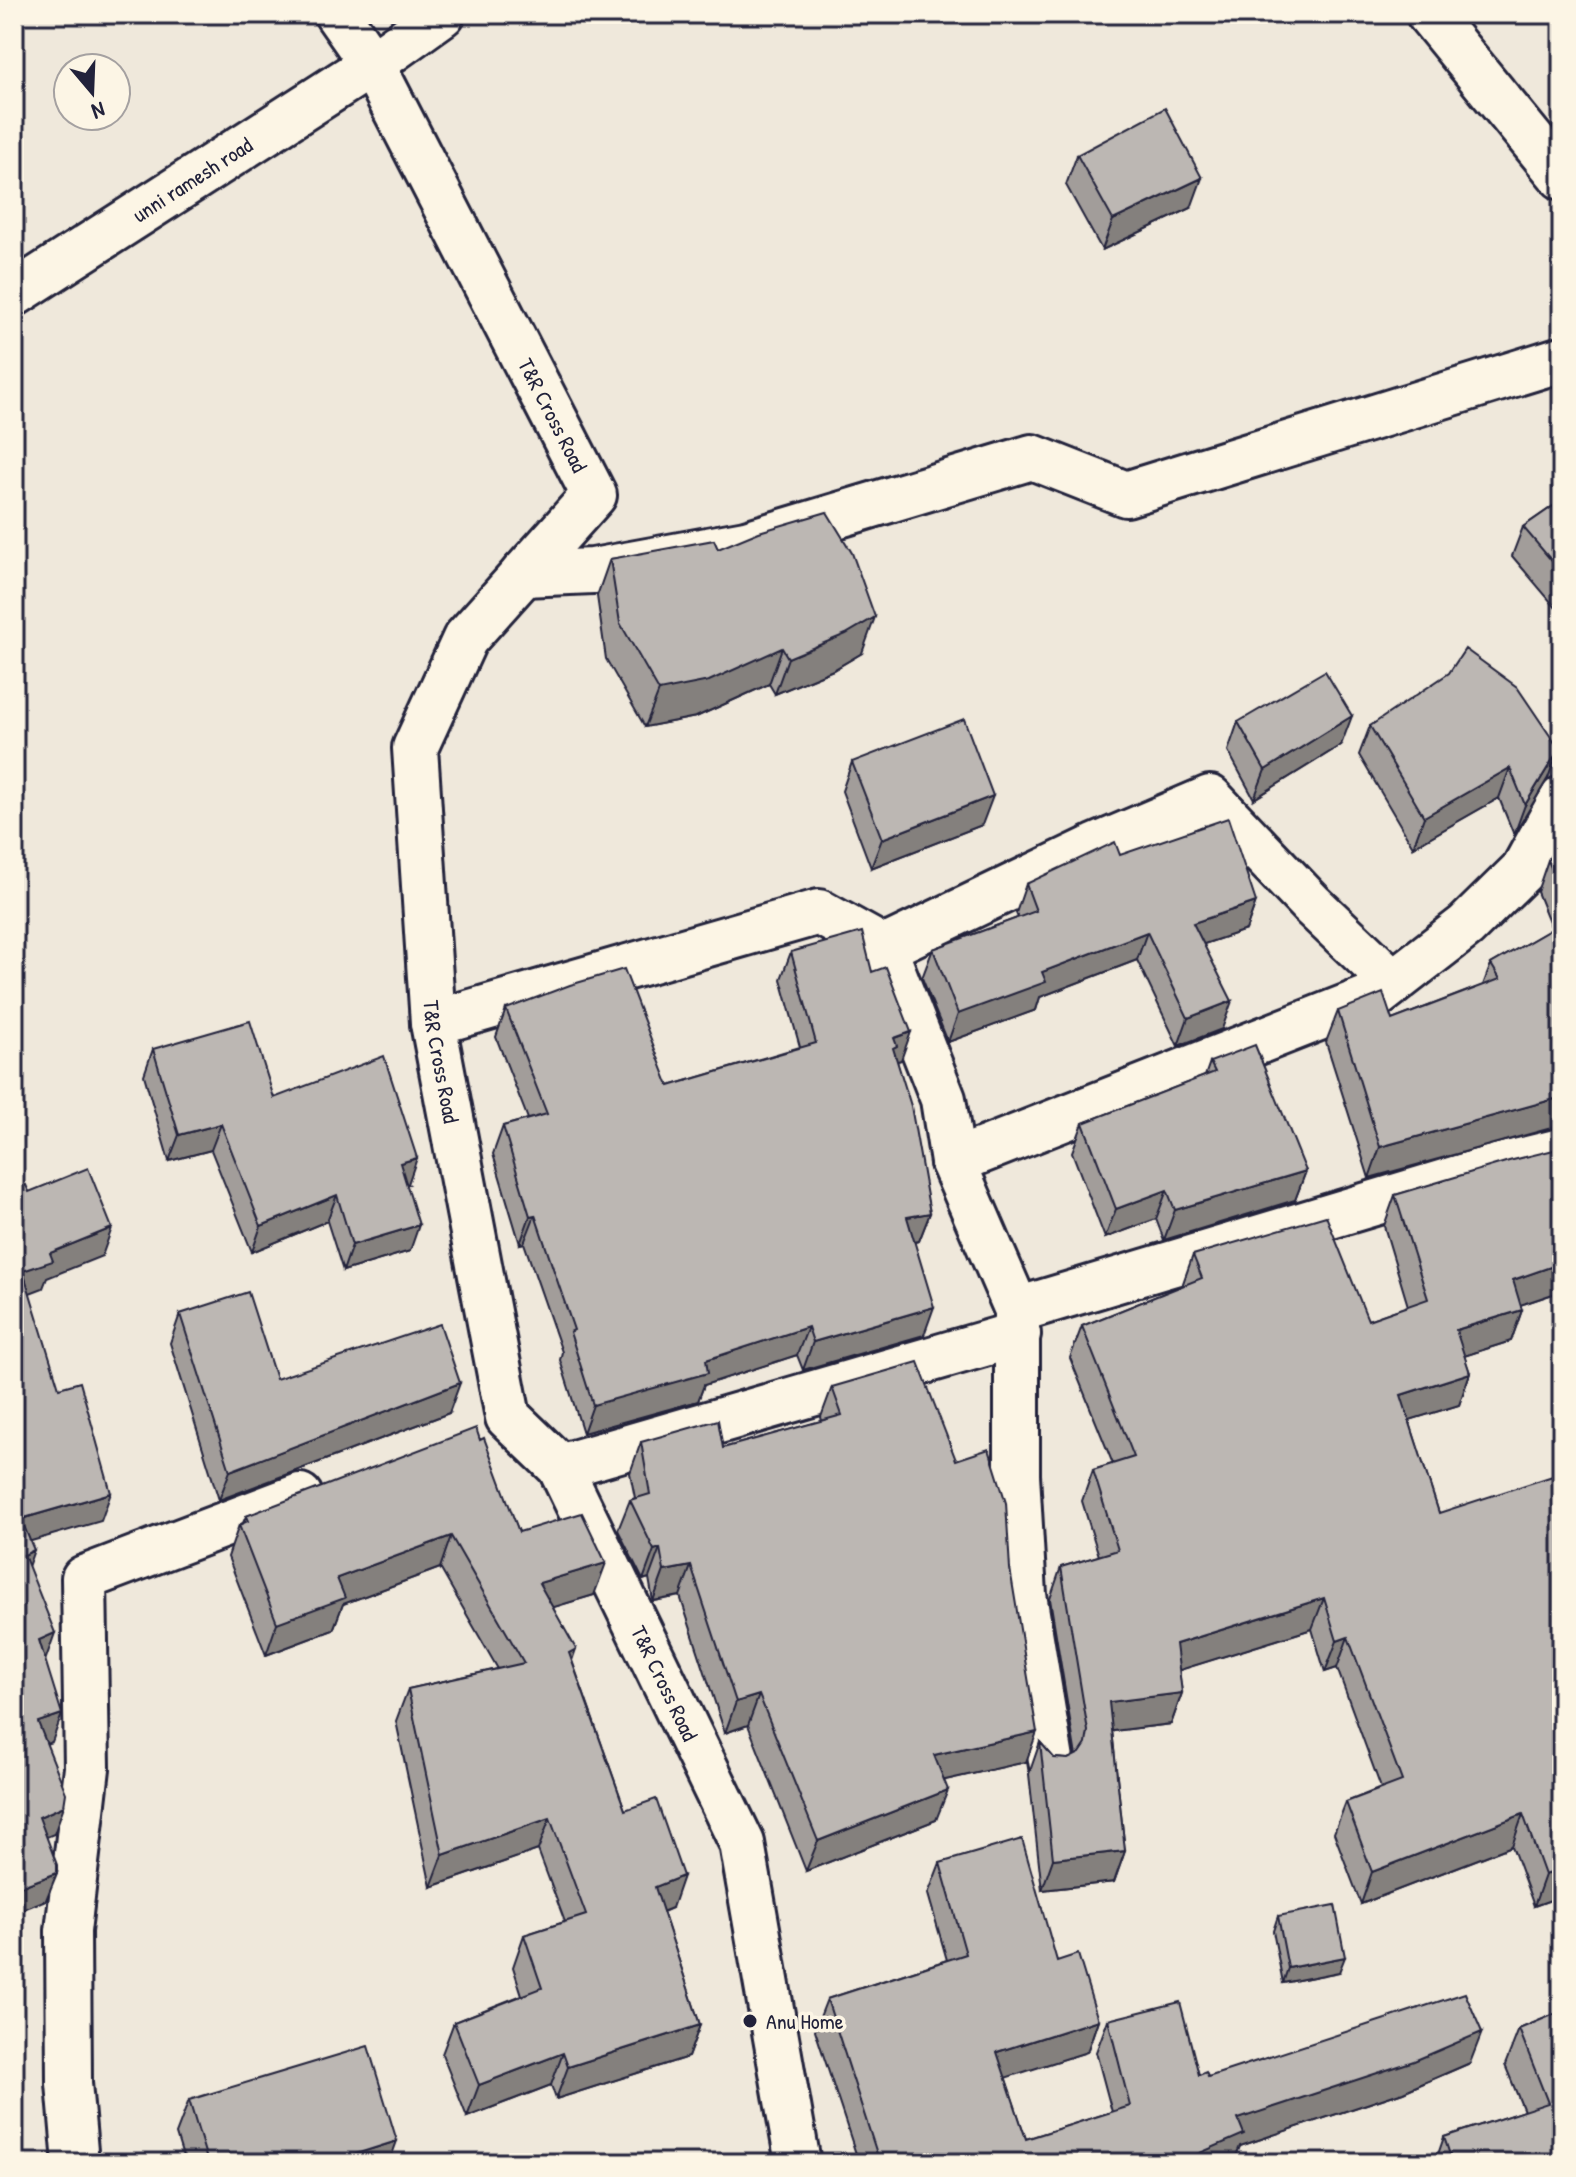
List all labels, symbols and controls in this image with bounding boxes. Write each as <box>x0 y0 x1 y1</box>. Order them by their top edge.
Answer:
north arrow <box>52 52 132 132</box>
text: N <box>88 95 109 127</box>
street label: unni ramesh road <box>127 130 258 229</box>
street label: T&R Cross Road <box>511 353 595 478</box>
street label: T&R Cross Road <box>417 999 467 1126</box>
street label: T&R Cross Road <box>624 1621 705 1746</box>
place label: Anu Home <box>766 2006 844 2036</box>
marker: Anu Home <box>741 2012 759 2030</box>

